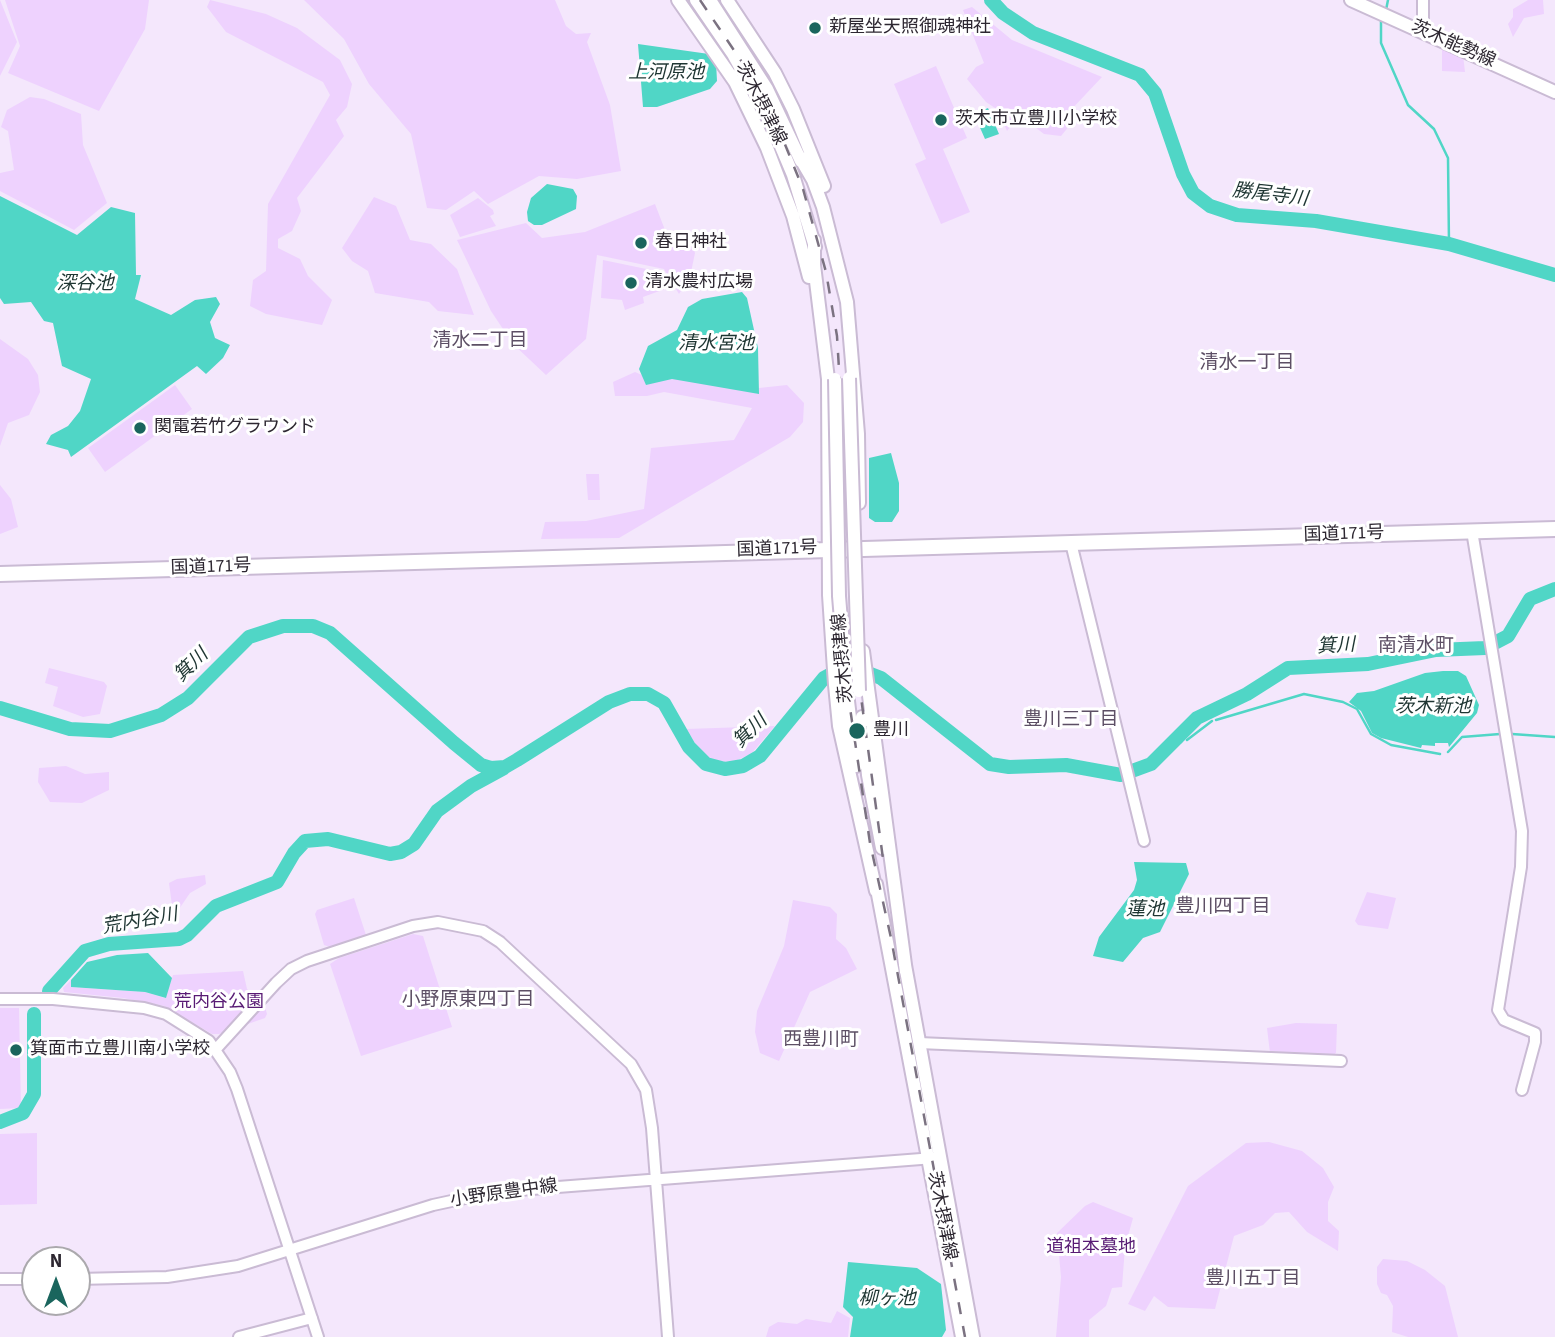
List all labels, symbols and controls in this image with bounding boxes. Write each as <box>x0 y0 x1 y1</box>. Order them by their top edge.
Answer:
place label: 新屋坐天照御魂神社 <box>829 17 991 39</box>
street label: 茨木能勢線 <box>1407 17 1499 73</box>
marker: 新屋坐天照御魂神社 <box>807 20 823 36</box>
street label: 茨木摂津線 <box>730 59 790 149</box>
water label: 上河原池 <box>628 63 704 85</box>
place label: 茨木市立豊川小学校 <box>955 109 1117 131</box>
marker: 茨木市立豊川小学校 <box>933 112 949 128</box>
water label: 勝尾寺川 <box>1231 180 1309 212</box>
place label: 春日神社 <box>655 232 727 254</box>
marker: 春日神社 <box>633 235 649 251</box>
place label: 清水農村広場 <box>645 272 753 294</box>
water label: 深谷池 <box>57 274 113 296</box>
marker: 清水農村広場 <box>623 275 639 291</box>
district label: 清水二丁目 <box>433 331 527 353</box>
water label: 清水宮池 <box>678 334 754 356</box>
district label: 清水一丁目 <box>1200 353 1294 375</box>
place label: 関電若竹グラウンド <box>154 417 316 439</box>
marker: 関電若竹グラウンド <box>132 420 148 436</box>
street label: 国道171号 <box>1303 523 1385 547</box>
street label: 国道171号 <box>736 538 818 562</box>
street label: 国道171号 <box>170 556 252 580</box>
street label: 茨木摂津線 <box>829 612 859 704</box>
water label: 箕川 <box>1316 635 1356 659</box>
district label: 南清水町 <box>1378 636 1454 658</box>
water label: 箕川 <box>170 645 214 687</box>
water label: 茨木新池 <box>1395 697 1471 719</box>
district label: 豊川三丁目 <box>1024 710 1118 732</box>
water label: 箕川 <box>729 711 773 753</box>
place label: 豊川 <box>873 720 909 742</box>
marker: 豊川 <box>847 721 867 741</box>
district label: 豊川四丁目 <box>1176 897 1270 919</box>
water label: 蓮池 <box>1126 900 1164 922</box>
water label: 荒内谷川 <box>101 904 179 940</box>
district label: 小野原東四丁目 <box>402 990 534 1012</box>
park label: 荒内谷公園 <box>174 992 264 1014</box>
district label: 西豊川町 <box>783 1030 859 1052</box>
place label: 箕面市立豊川南小学校 <box>30 1039 210 1061</box>
marker: 箕面市立豊川南小学校 <box>8 1042 24 1058</box>
street label: 茨木摂津線 <box>922 1170 960 1262</box>
street label: 小野原豊中線 <box>449 1176 559 1212</box>
park label: 道祖本墓地 <box>1046 1237 1136 1259</box>
north arrow <box>21 1246 91 1316</box>
text: N <box>50 1248 62 1275</box>
district label: 豊川五丁目 <box>1206 1269 1300 1291</box>
water label: 柳ヶ池 <box>859 1289 915 1311</box>

